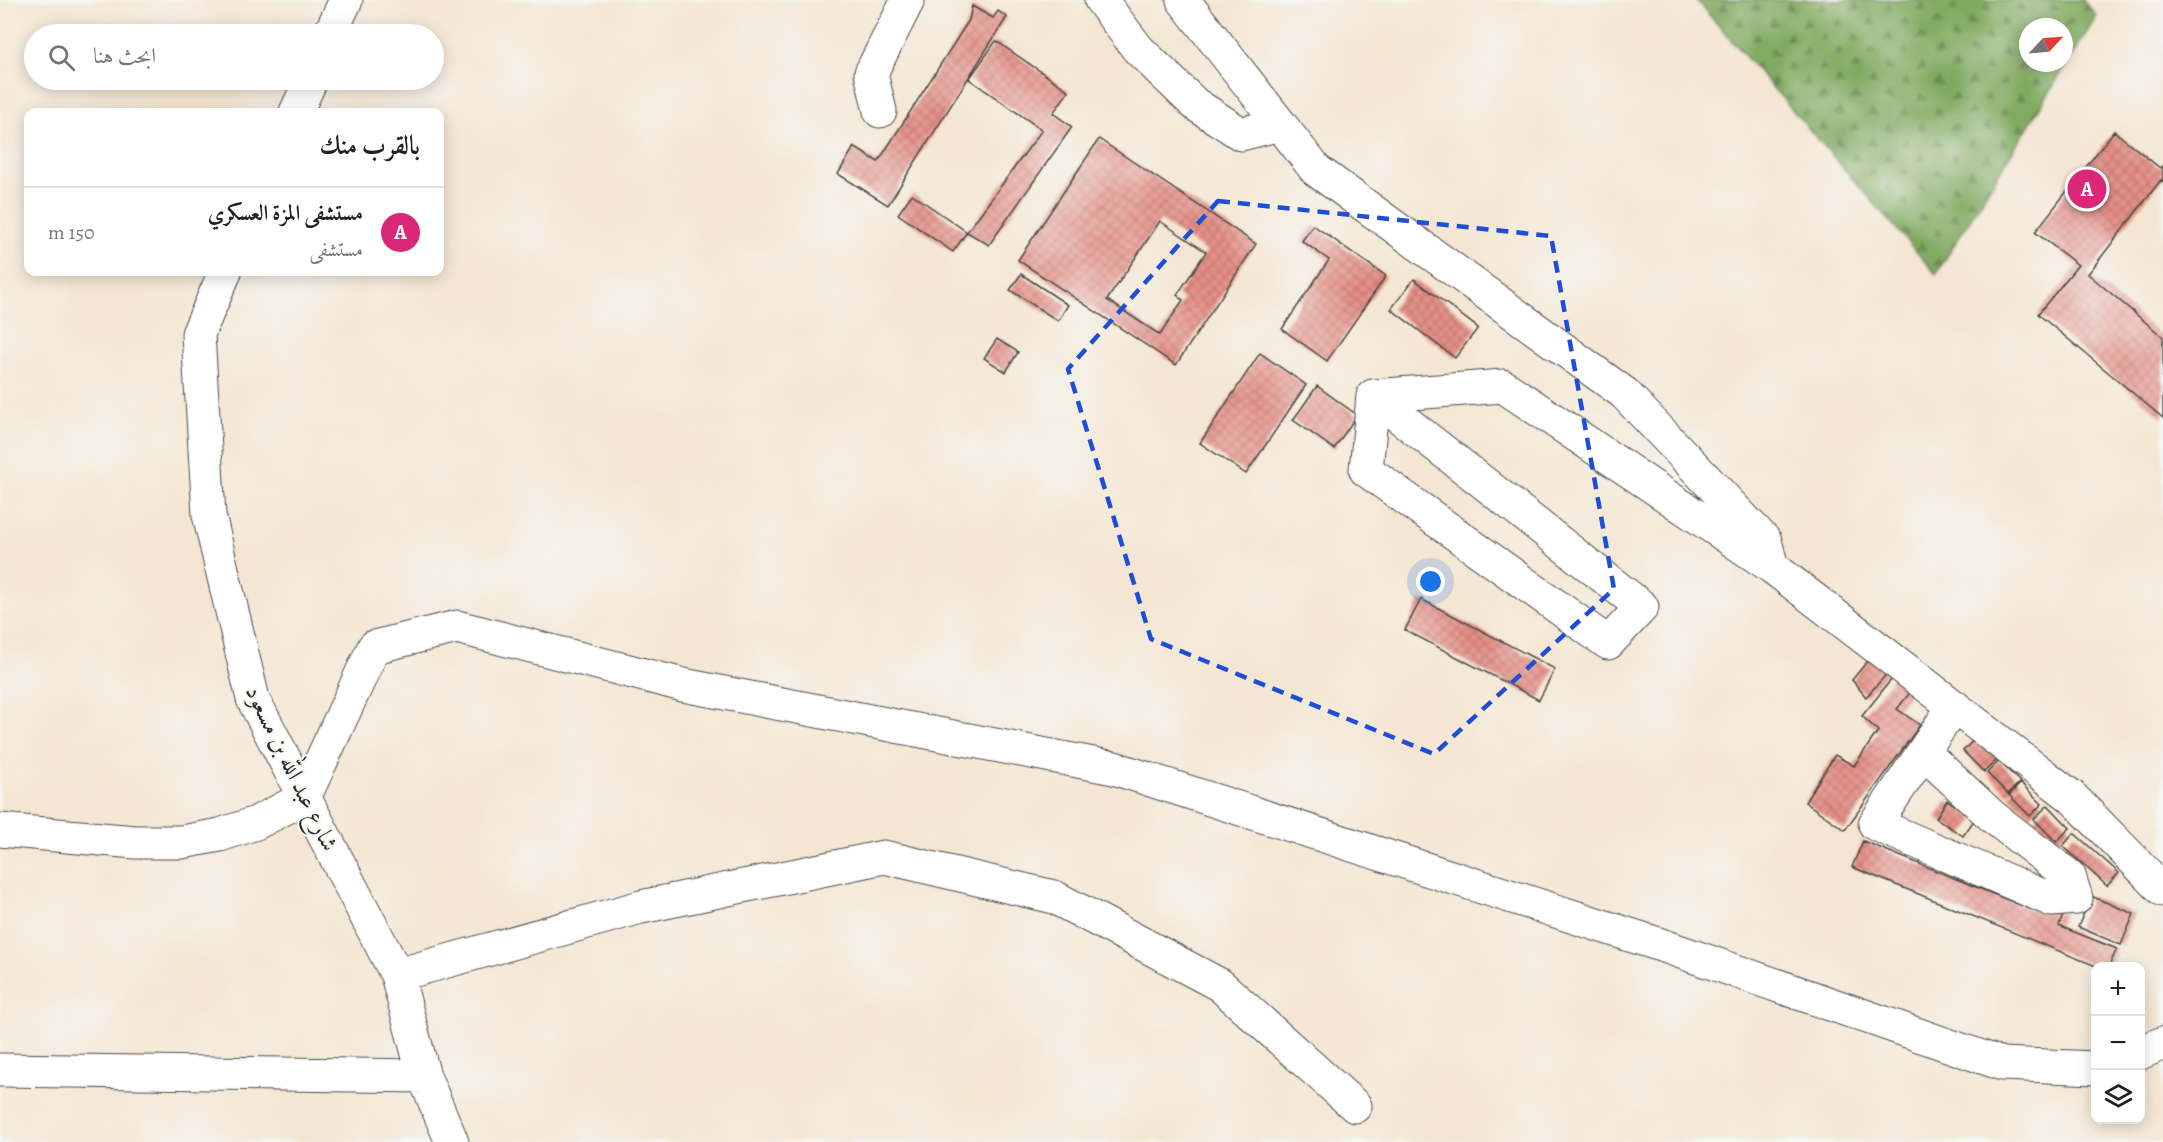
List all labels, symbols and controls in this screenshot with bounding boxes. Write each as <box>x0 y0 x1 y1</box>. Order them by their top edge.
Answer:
north arrow <box>2019 18 2073 72</box>
search box <box>24 24 444 90</box>
icon: search <box>45 41 78 74</box>
text: ابحث هنا <box>93 41 156 71</box>
text: بالقرب منك <box>319 128 420 163</box>
pin: A <box>2068 166 2106 212</box>
text: مستشفى المزة العسكري <box>208 198 363 228</box>
text: 150 m <box>48 219 95 246</box>
text: A <box>394 219 407 246</box>
text: مستشفى <box>310 236 363 263</box>
your location <box>1416 567 1445 596</box>
street label: شارع عبد الله بن مسعود <box>234 678 349 858</box>
map controls <box>2091 962 2145 1124</box>
button: + <box>2091 962 2145 1016</box>
button: − <box>2091 1016 2145 1070</box>
button: layers <box>2091 1070 2145 1124</box>

